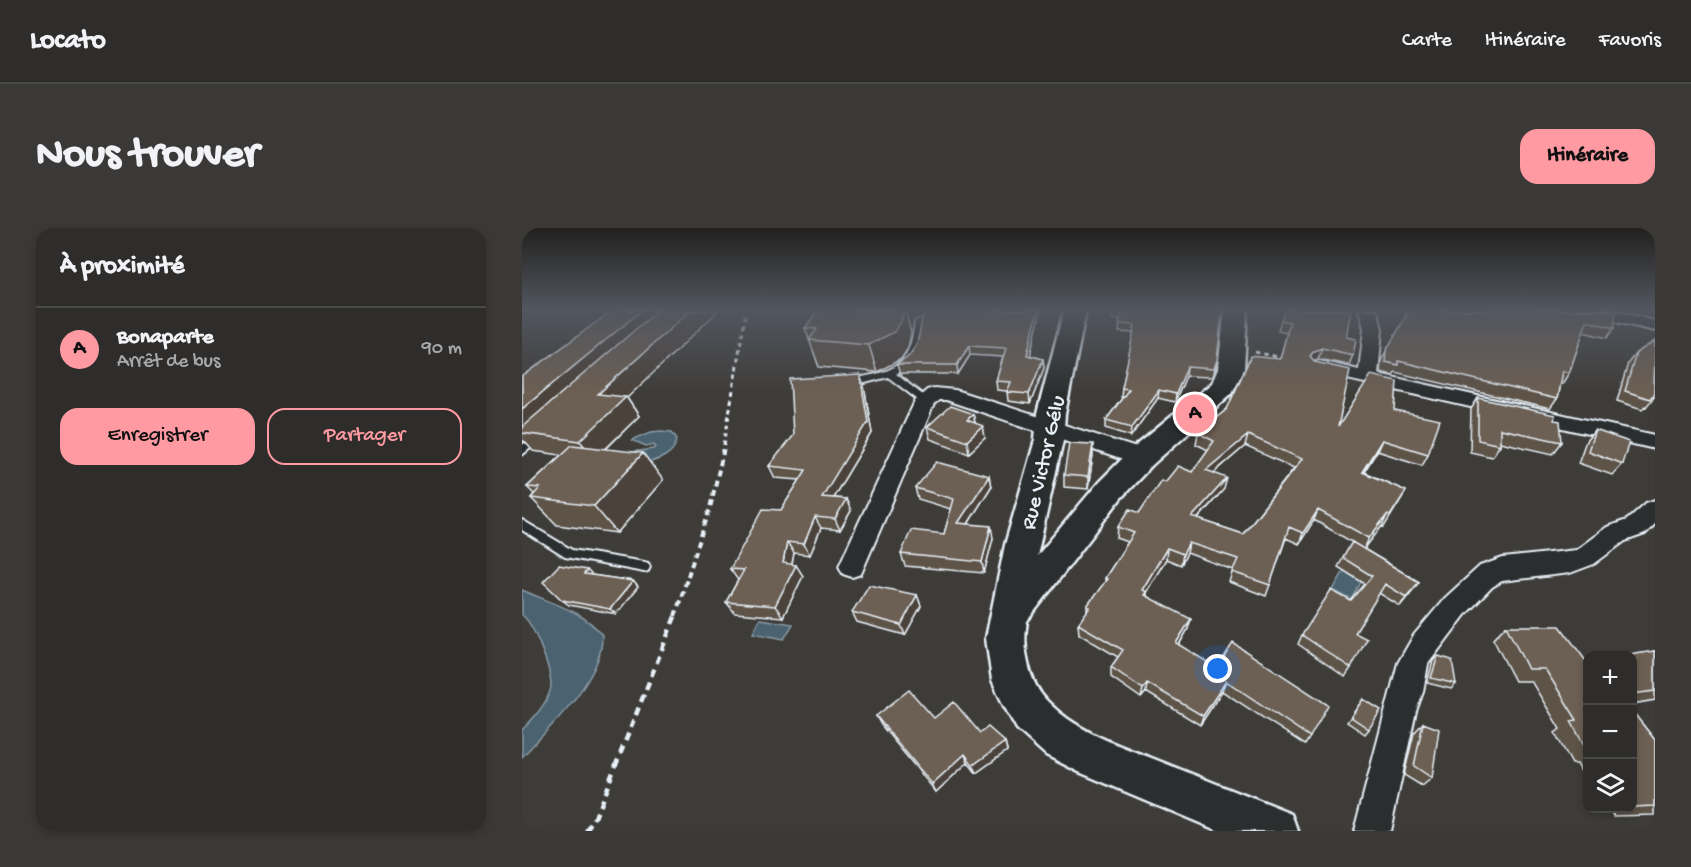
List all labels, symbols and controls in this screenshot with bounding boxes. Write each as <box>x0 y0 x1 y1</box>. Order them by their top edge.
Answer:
text: Locato <box>30 25 106 58</box>
text: Carte <box>1402 29 1452 54</box>
text: Itinéraire <box>1485 29 1566 54</box>
text: Favoris <box>1599 29 1661 54</box>
button: Itinéraire <box>1520 129 1655 184</box>
text: Nous trouver <box>36 132 259 181</box>
text: À proximité <box>60 252 184 283</box>
text: Bonaparte <box>117 325 214 351</box>
text: A <box>74 338 85 361</box>
text: 90 m <box>422 338 462 361</box>
text: Arrêt de bus <box>117 351 220 374</box>
pin: A <box>1176 392 1214 436</box>
street label: Rue Victor Gélu <box>1017 393 1073 532</box>
button: Enregistrer <box>60 408 255 465</box>
button: Partager <box>267 408 462 465</box>
map controls <box>1583 651 1637 813</box>
button: + <box>1583 651 1637 705</box>
your location <box>1203 654 1232 683</box>
button: − <box>1583 705 1637 759</box>
button: layers <box>1583 759 1637 813</box>

